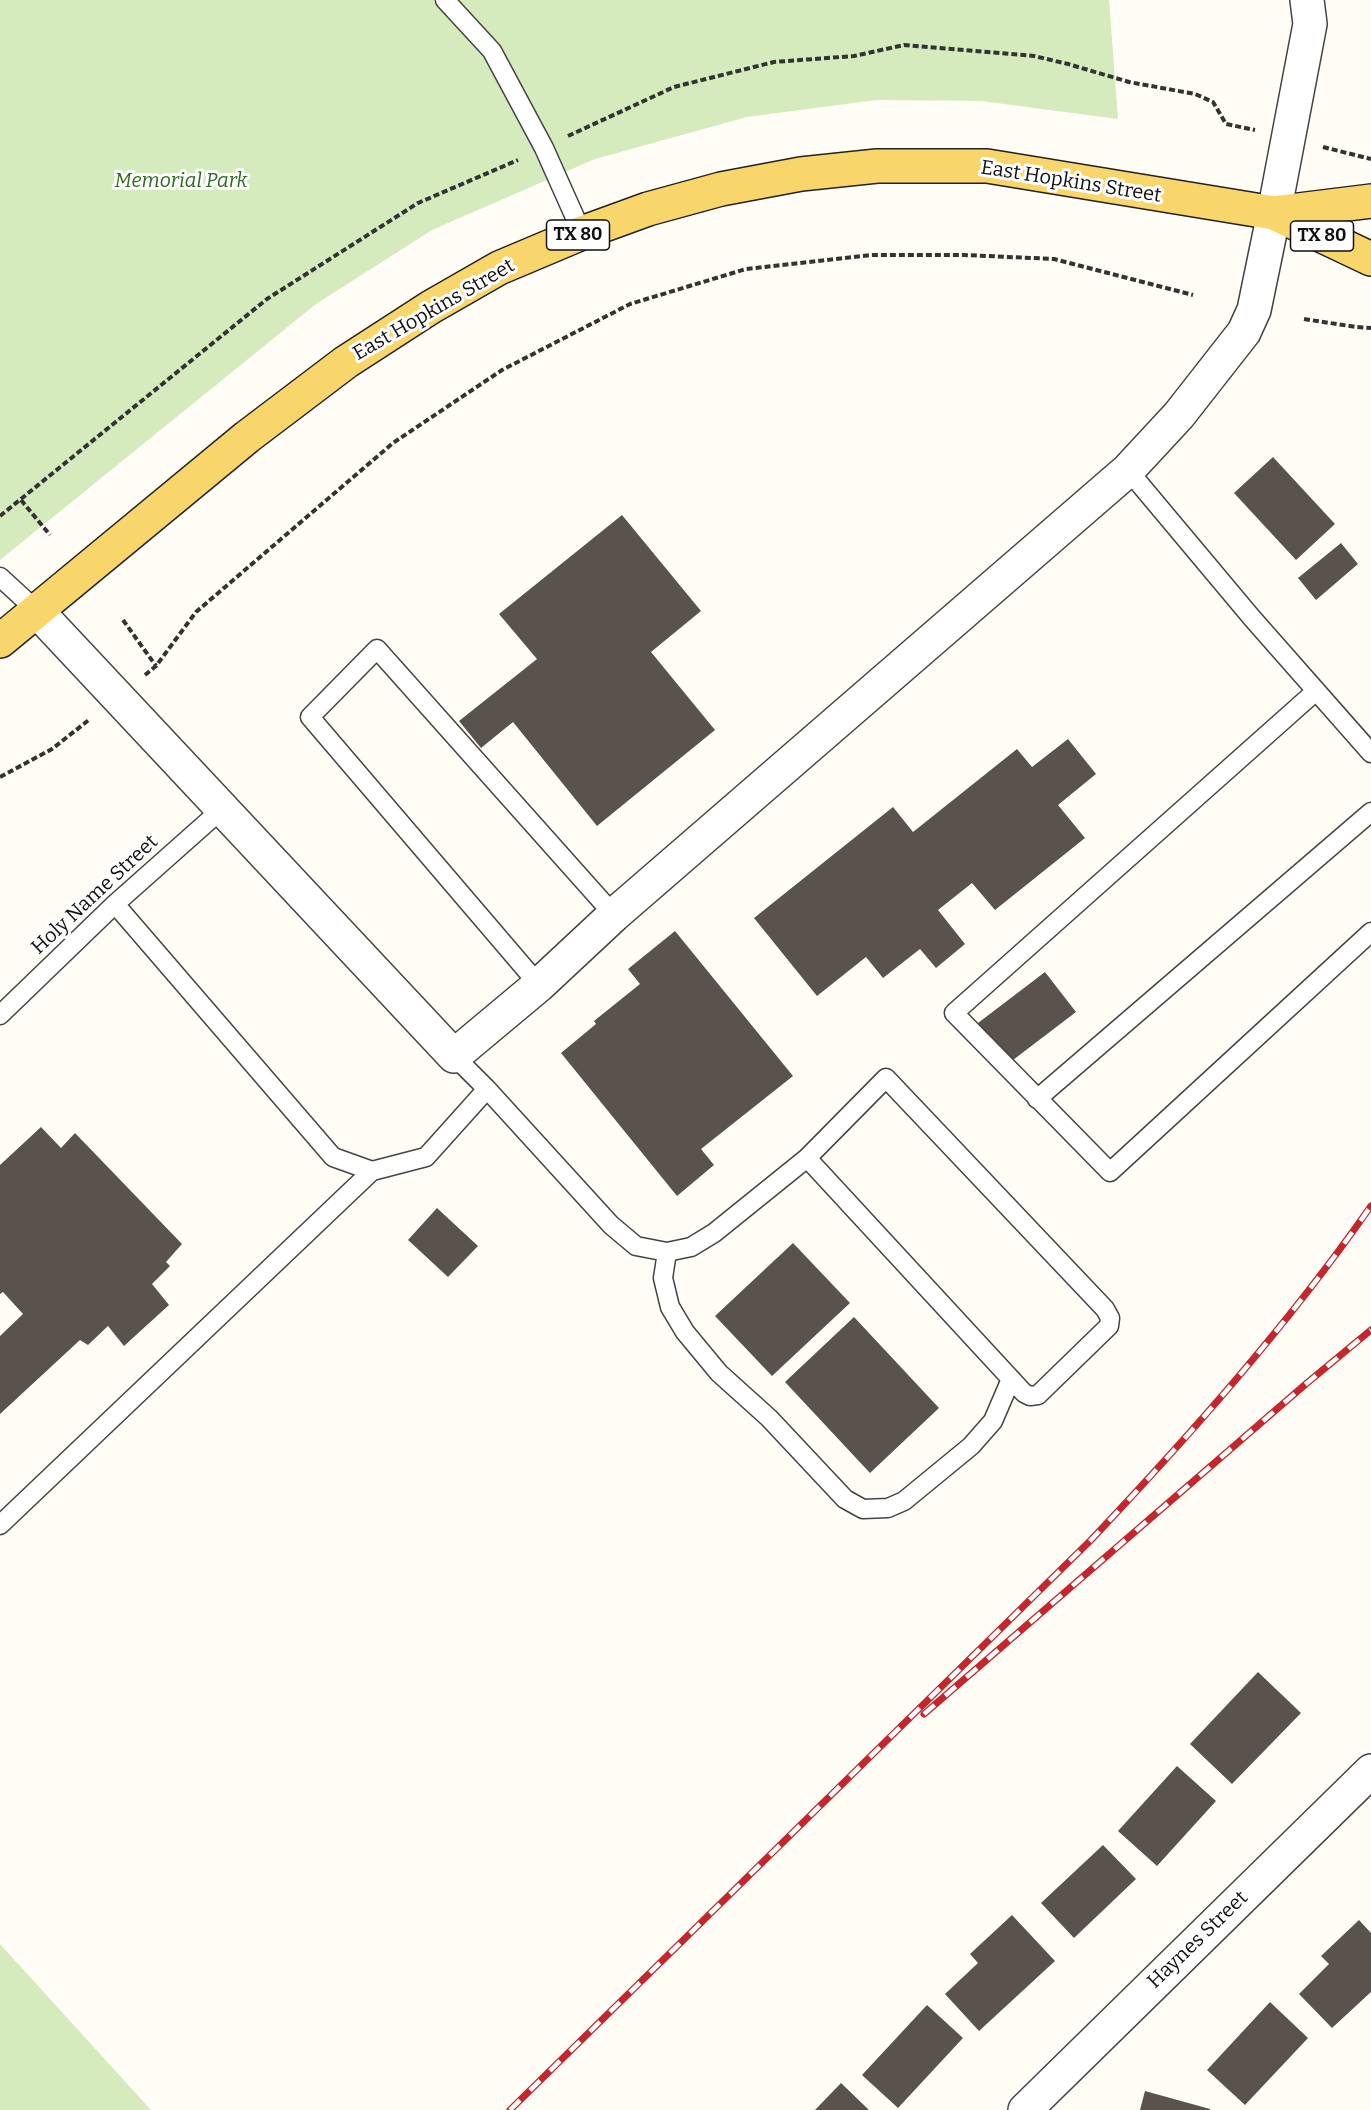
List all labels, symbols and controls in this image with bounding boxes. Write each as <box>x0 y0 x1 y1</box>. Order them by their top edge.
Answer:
street label: East Hopkins Street <box>979 156 1163 208</box>
park label: Memorial Park <box>115 169 247 193</box>
road number: TX 80 <box>546 220 610 250</box>
road number: TX 80 <box>1290 221 1354 251</box>
street label: East Hopkins Street <box>349 254 519 366</box>
street label: Holy Name Street <box>27 830 163 960</box>
street label: Haynes Street <box>1143 1886 1253 1994</box>

